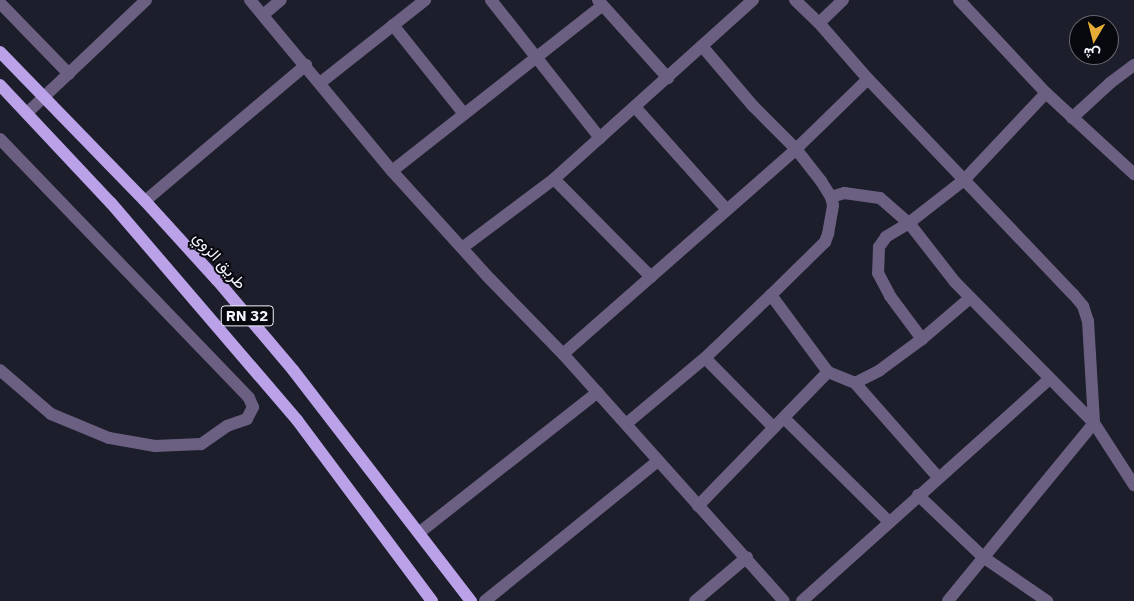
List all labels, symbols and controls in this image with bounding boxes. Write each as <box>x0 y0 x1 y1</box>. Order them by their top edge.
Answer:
north arrow <box>1069 15 1119 65</box>
text: ش <box>1082 44 1102 64</box>
street label: طريق الزوي <box>189 227 251 293</box>
road number: RN 32 <box>220 304 274 328</box>

